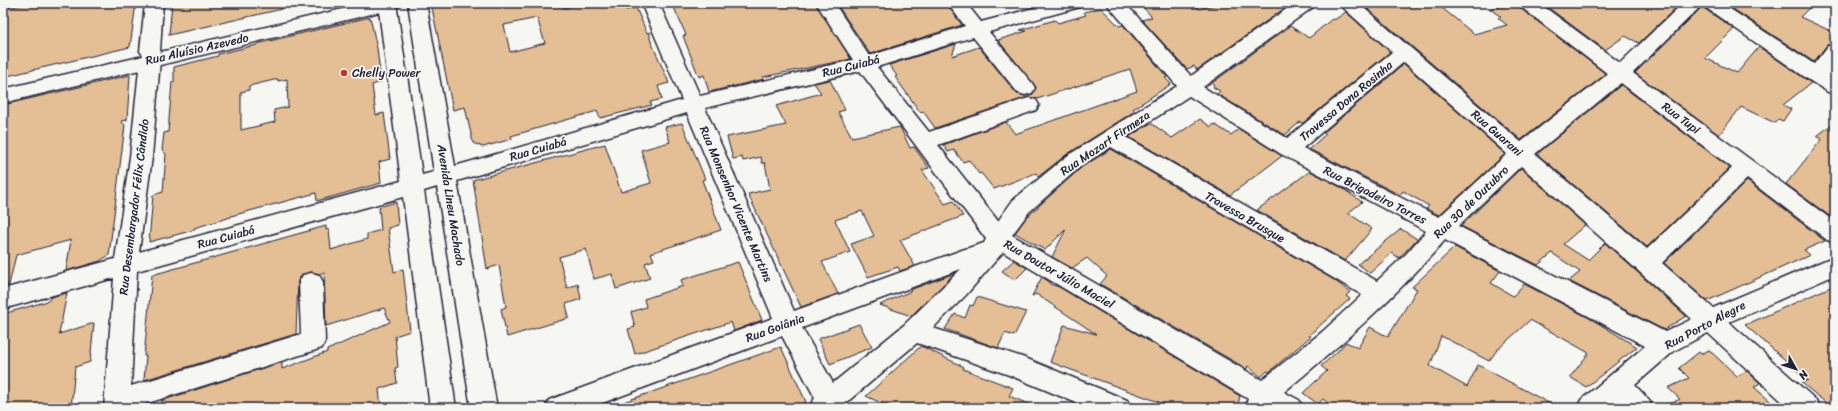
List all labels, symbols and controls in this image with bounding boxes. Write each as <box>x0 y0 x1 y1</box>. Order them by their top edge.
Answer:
street label: Rua Aluísio Azevedo <box>143 26 251 72</box>
street label: Rua Cuiabá <box>820 48 882 84</box>
street label: Travessa Dona Rosinha <box>1294 54 1399 147</box>
place label: Chelly Power <box>352 62 422 84</box>
marker: Chelly Power <box>339 68 349 78</box>
street label: Rua Tupi <box>1657 96 1706 141</box>
street label: Rua Mozart Firmeza <box>1055 104 1155 182</box>
street label: Rua Guarani <box>1466 104 1529 163</box>
street label: Rua Desembargador Félix Cândido <box>112 118 156 296</box>
street label: Rua Monsenhor Vicente Martins <box>693 123 779 286</box>
street label: Rua Cuiabá <box>507 130 569 168</box>
street label: Avenida Lineu Machado <box>430 142 471 267</box>
street label: Rua Brigadeiro Torres <box>1319 159 1431 231</box>
street label: Rua 30 de Outubro <box>1428 160 1514 244</box>
street label: Travessa Brusque <box>1201 185 1290 249</box>
street label: Rua Cuiabá <box>195 219 257 255</box>
street label: Rua Doutor Júlio Maciel <box>999 233 1119 315</box>
street label: Rua Porto Alegre <box>1660 294 1750 356</box>
street label: Rua Goiânia <box>742 307 808 349</box>
north arrow <box>1776 349 1816 389</box>
text: N <box>1793 365 1814 384</box>

